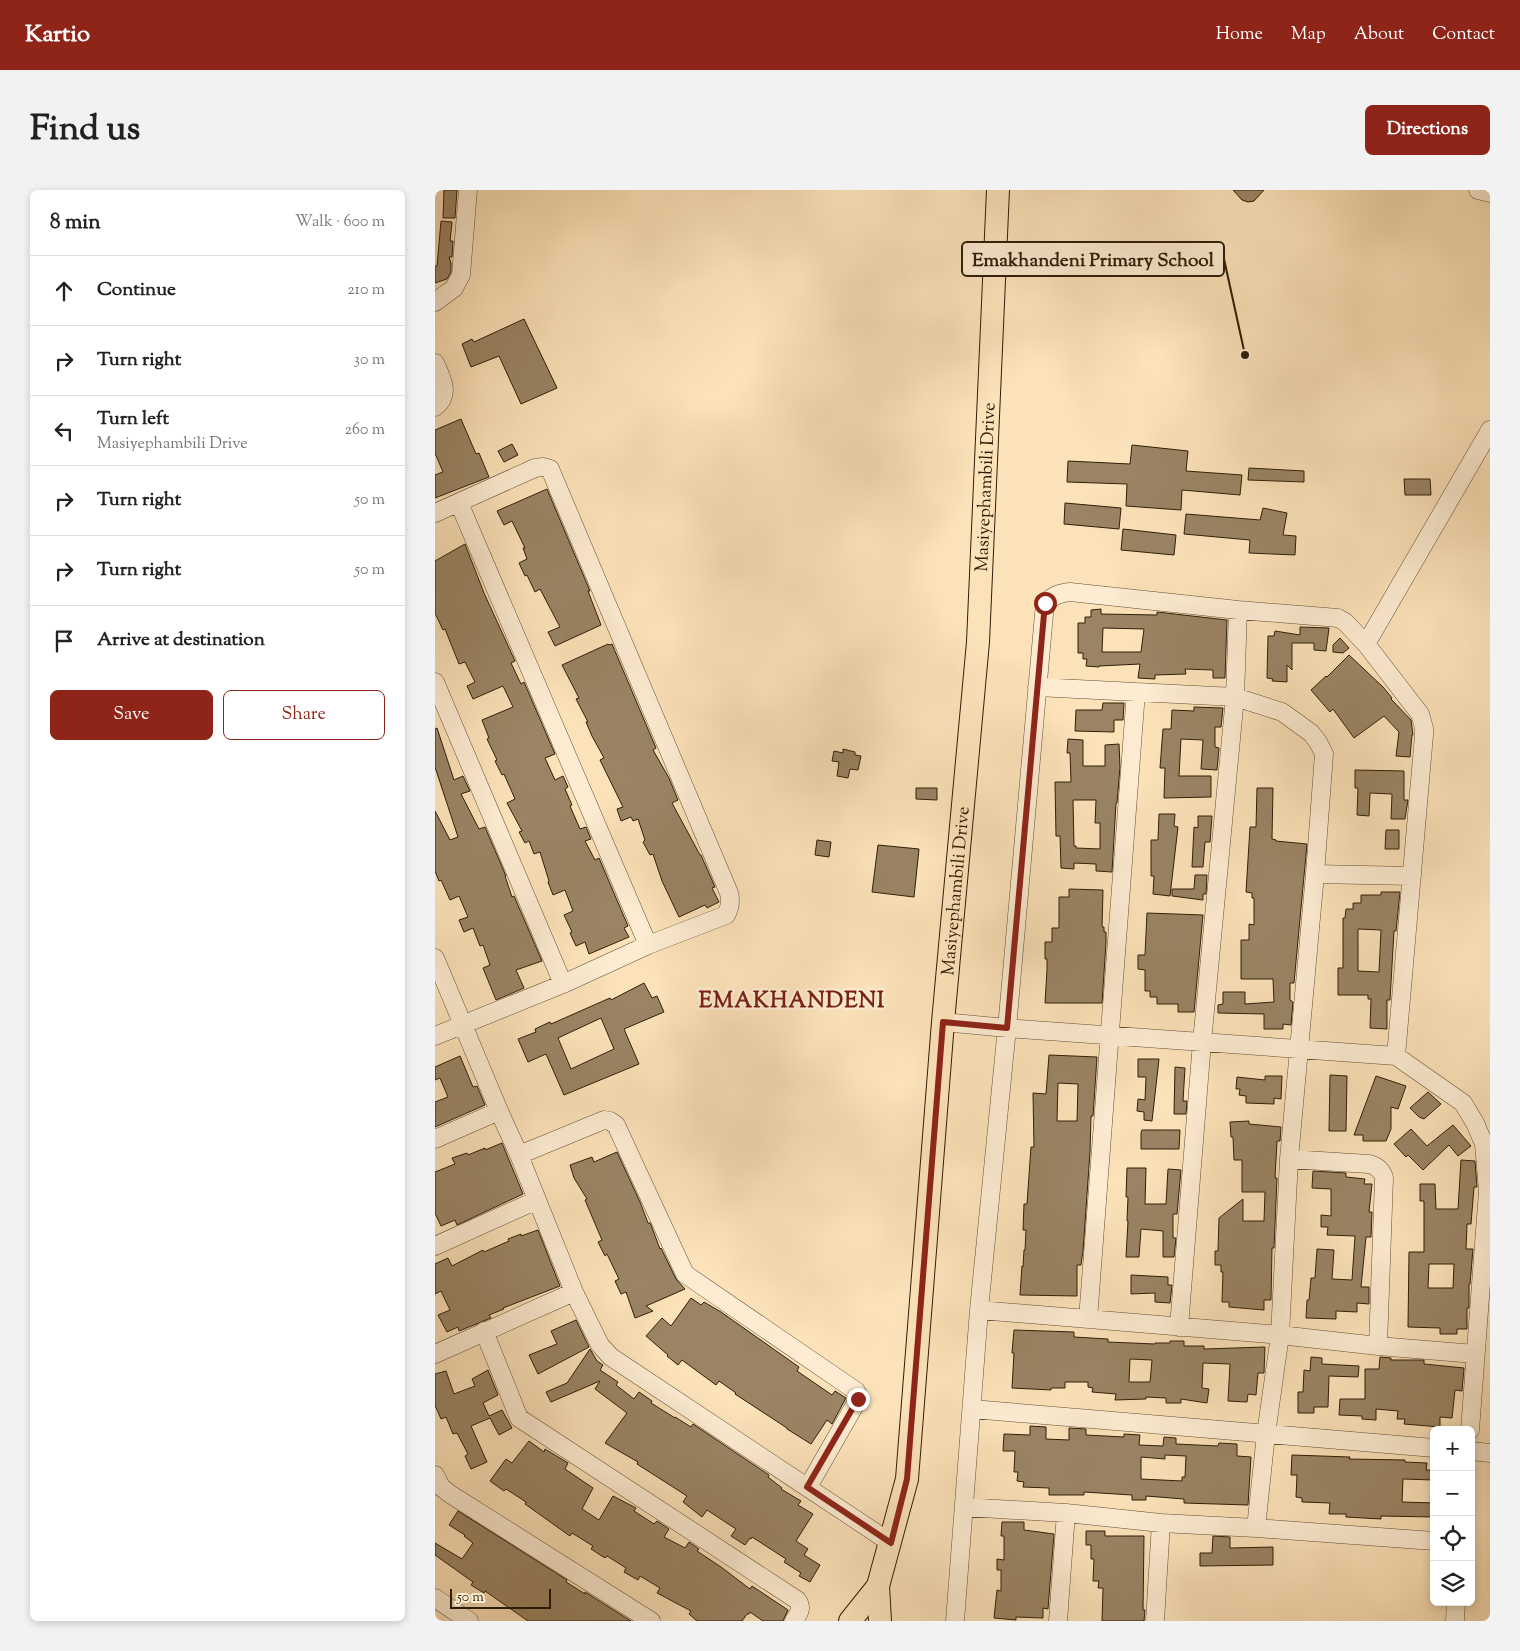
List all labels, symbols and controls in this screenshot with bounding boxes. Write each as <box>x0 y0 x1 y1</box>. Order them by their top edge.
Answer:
text: Kartio <box>25 18 90 52</box>
text: Home <box>1216 22 1263 48</box>
text: Map <box>1291 22 1326 48</box>
text: About <box>1354 22 1404 48</box>
text: Contact <box>1432 22 1495 48</box>
text: Find us <box>30 105 140 156</box>
button: Directions <box>1365 105 1490 155</box>
text: 8 min <box>50 208 101 238</box>
text: Walk · 600 m <box>295 211 385 234</box>
callout: Emakhandeni Primary School <box>962 242 1224 276</box>
text: Emakhandeni Primary School <box>972 248 1215 275</box>
icon: ahead <box>50 277 78 305</box>
text: Continue <box>97 277 176 304</box>
text: 210 m <box>347 279 385 302</box>
icon: right <box>50 347 78 375</box>
text: Turn right <box>97 347 181 374</box>
text: 30 m <box>354 349 385 372</box>
street label: Masiyephambili Drive <box>970 402 1004 573</box>
text: Turn left <box>97 406 169 433</box>
icon: left <box>50 417 78 445</box>
text: 260 m <box>344 419 385 442</box>
text: Masiyephambili Drive <box>97 433 248 456</box>
icon: right <box>50 487 78 515</box>
text: Turn right <box>97 487 181 514</box>
text: 50 m <box>354 489 385 512</box>
icon: right <box>50 557 78 585</box>
text: Turn right <box>97 557 181 584</box>
text: 50 m <box>354 559 385 582</box>
route start <box>1034 592 1057 615</box>
icon: arrive <box>50 627 78 655</box>
text: Arrive at destination <box>97 627 265 654</box>
button: Save <box>50 690 213 740</box>
button: Share <box>223 690 385 740</box>
street label: Masiyephambili Drive <box>936 805 978 977</box>
district label: EMAKHANDENI <box>699 986 885 1018</box>
route end <box>847 1388 870 1411</box>
map controls <box>1430 1426 1475 1606</box>
button: + <box>1430 1426 1475 1471</box>
button: − <box>1430 1471 1475 1516</box>
button: locate <box>1430 1516 1475 1561</box>
button: layers <box>1430 1561 1475 1606</box>
scale bar <box>450 1586 551 1609</box>
text: 50 m <box>457 1588 484 1608</box>

